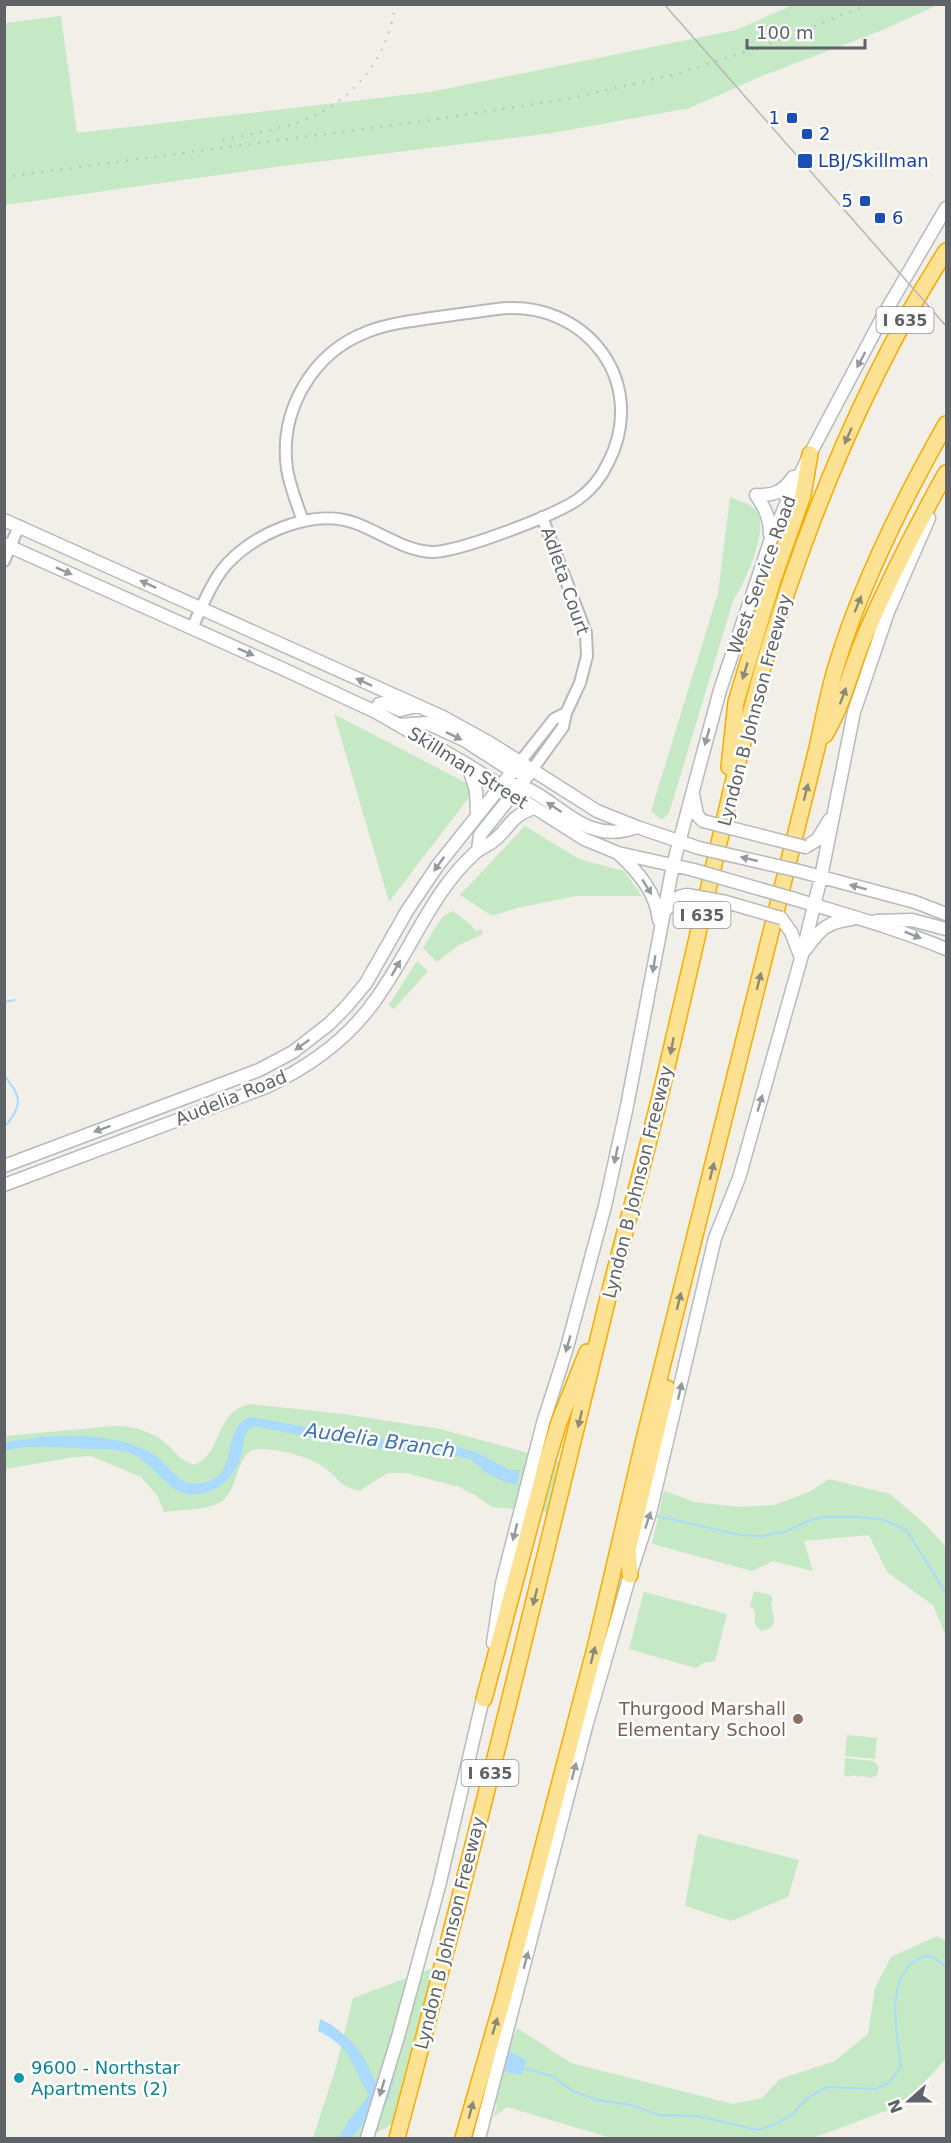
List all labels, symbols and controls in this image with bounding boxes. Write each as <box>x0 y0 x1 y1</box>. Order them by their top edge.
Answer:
scale bar <box>747 12 866 50</box>
text: 100 m <box>756 22 814 43</box>
place label: 1 <box>769 107 780 128</box>
marker: 1 <box>785 111 799 125</box>
place label: 2 <box>819 123 830 144</box>
marker: 2 <box>800 127 814 141</box>
place label: LBJ/Skillman <box>818 150 929 171</box>
marker: LBJ/Skillman <box>796 152 814 170</box>
place label: 5 <box>842 190 853 211</box>
marker: 5 <box>858 194 872 208</box>
place label: 6 <box>892 207 903 228</box>
marker: 6 <box>873 211 887 225</box>
road number: I 635 <box>876 307 934 333</box>
one-way arrow <box>856 351 866 368</box>
one-way arrow <box>843 428 852 445</box>
street label: West Service Road <box>723 493 800 657</box>
street label: Adleta Court <box>537 524 594 638</box>
one-way arrow <box>56 567 73 576</box>
one-way arrow <box>139 580 156 589</box>
street label: Lyndon B Johnson Freeway <box>713 591 796 828</box>
one-way arrow <box>853 595 863 613</box>
one-way arrow <box>237 648 255 657</box>
one-way arrow <box>740 662 749 680</box>
one-way arrow <box>355 676 373 686</box>
one-way arrow <box>839 687 849 705</box>
street label: Skillman Street <box>405 722 532 813</box>
one-way arrow <box>702 729 711 747</box>
one-way arrow <box>446 731 463 740</box>
one-way arrow <box>802 783 812 801</box>
one-way arrow <box>546 802 562 813</box>
one-way arrow <box>740 854 758 864</box>
one-way arrow <box>433 856 445 872</box>
one-way arrow <box>641 879 652 895</box>
one-way arrow <box>849 882 867 891</box>
road number: I 635 <box>674 902 730 928</box>
one-way arrow <box>905 930 923 940</box>
one-way arrow <box>649 954 658 973</box>
one-way arrow <box>390 960 400 977</box>
one-way arrow <box>755 972 765 991</box>
one-way arrow <box>667 1037 676 1056</box>
one-way arrow <box>295 1039 310 1051</box>
street label: Lyndon B Johnson Freeway <box>598 1063 677 1301</box>
street label: Audelia Road <box>172 1066 290 1129</box>
one-way arrow <box>756 1094 765 1112</box>
one-way arrow <box>93 1125 111 1135</box>
one-way arrow <box>611 1146 620 1165</box>
one-way arrow <box>708 1162 718 1180</box>
one-way arrow <box>675 1291 685 1310</box>
one-way arrow <box>563 1335 572 1353</box>
one-way arrow <box>675 1381 685 1400</box>
one-way arrow <box>574 1410 584 1428</box>
water label: Audelia Branch <box>301 1417 457 1462</box>
one-way arrow <box>644 1511 653 1529</box>
one-way arrow <box>510 1522 520 1541</box>
one-way arrow <box>529 1588 539 1606</box>
one-way arrow <box>589 1646 598 1664</box>
place label: Thurgood Marshall Elementary School <box>617 1698 786 1740</box>
marker: Thurgood Marshall Elementary School <box>791 1712 805 1726</box>
road number: I 635 <box>462 1760 518 1786</box>
one-way arrow <box>570 1762 580 1780</box>
street label: Lyndon B Johnson Freeway <box>410 1814 489 2052</box>
one-way arrow <box>521 1951 531 1969</box>
one-way arrow <box>491 2017 500 2035</box>
place label: 9600 - Northstar Apartments (2) <box>31 2057 181 2099</box>
marker: 9600 - Northstar Apartments (2) <box>12 2071 26 2085</box>
north arrow <box>879 2071 939 2131</box>
one-way arrow <box>377 2079 387 2097</box>
text: N <box>884 2097 907 2116</box>
one-way arrow <box>466 2101 476 2119</box>

